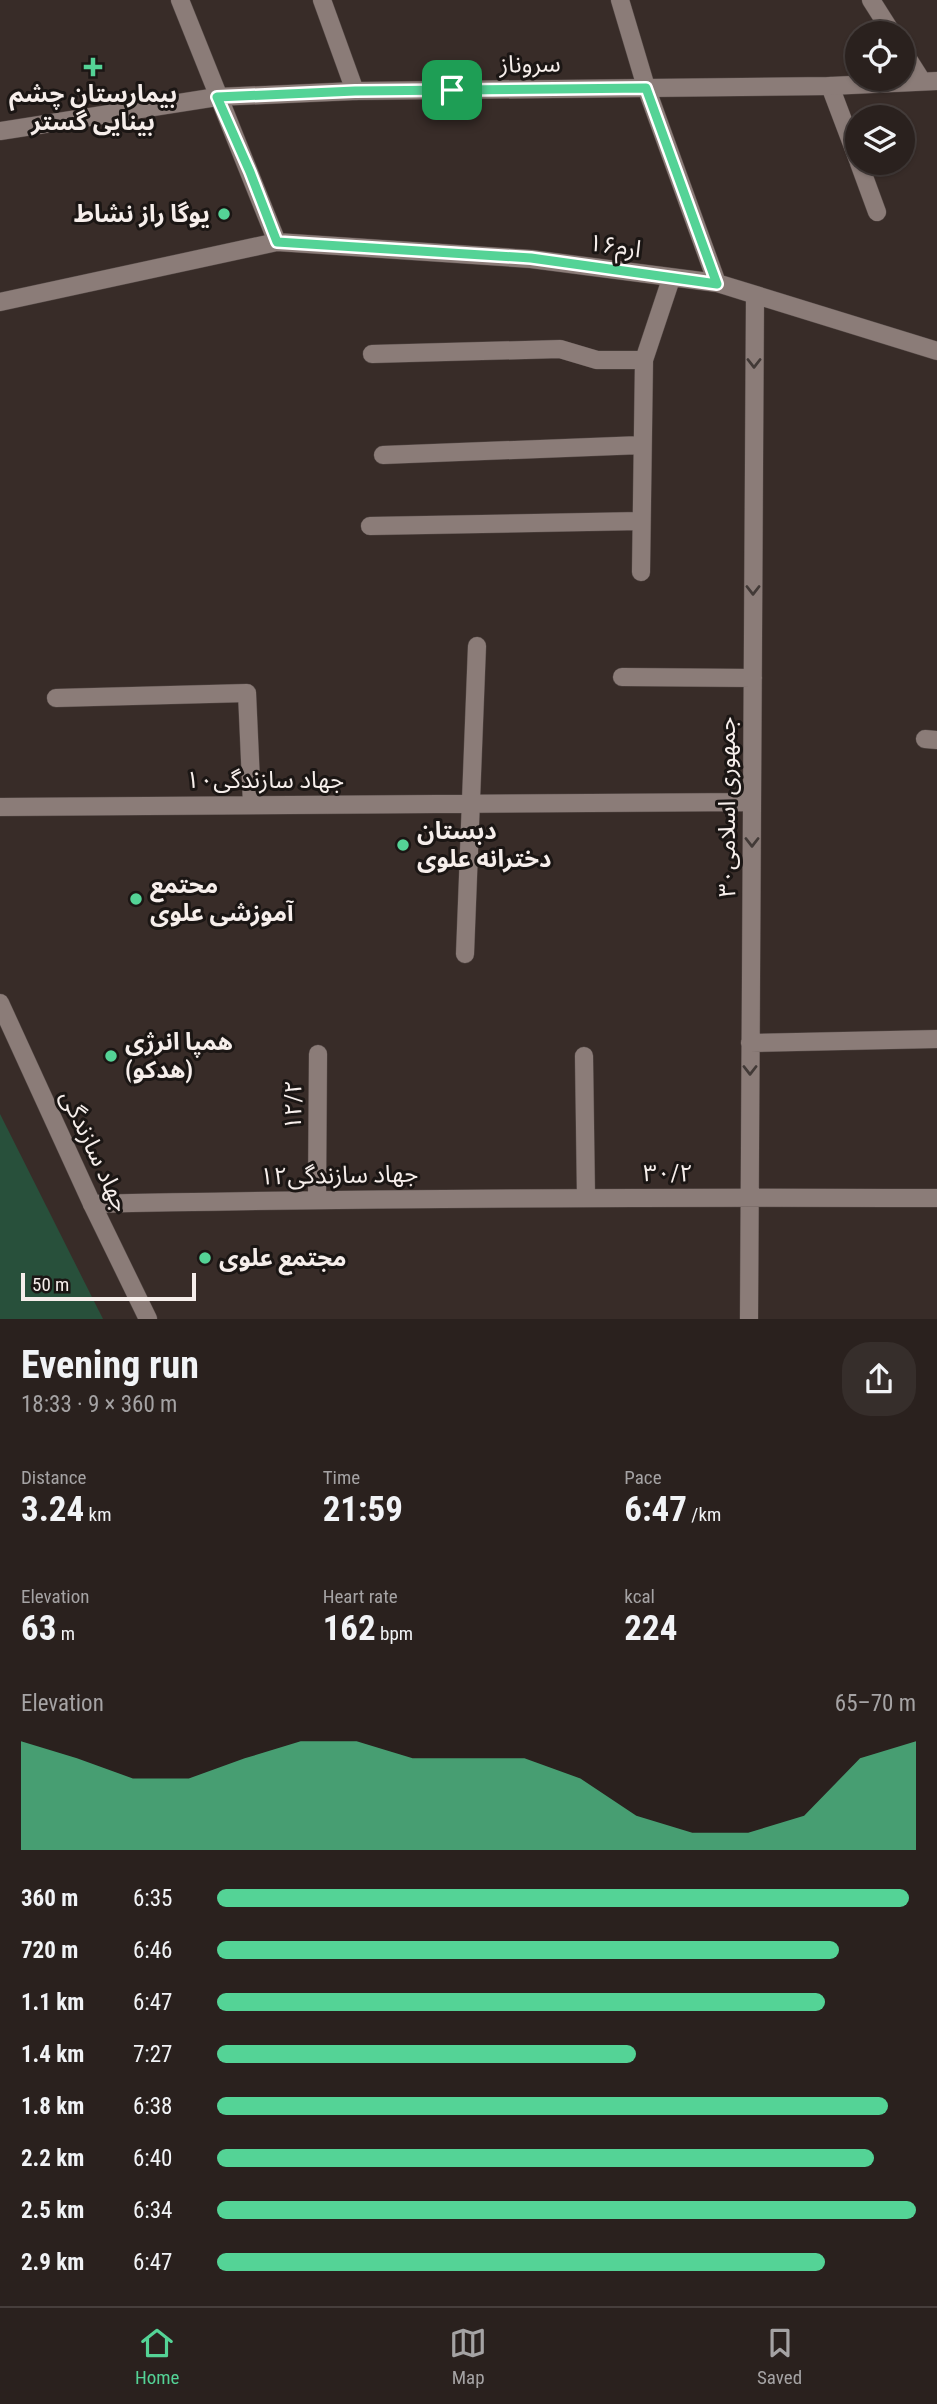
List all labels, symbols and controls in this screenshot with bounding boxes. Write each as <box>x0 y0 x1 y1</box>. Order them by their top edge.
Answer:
map controls <box>845 21 915 175</box>
button: locate <box>845 21 915 91</box>
street label: سروناز <box>498 49 561 79</box>
marker: بیمارستان چشم بینایی گستر <box>83 57 103 77</box>
pin <box>422 60 482 120</box>
icon: arrive <box>433 71 471 109</box>
place label: بیمارستان چشم بینایی گستر <box>9 80 177 136</box>
button: layers <box>845 105 915 175</box>
place label: یوگا راز نشاط <box>74 200 210 228</box>
marker: یوگا راز نشاط <box>216 206 232 222</box>
street label: ارم۱۶ <box>586 228 643 267</box>
one-way arrow <box>746 358 762 369</box>
one-way arrow <box>745 586 761 596</box>
street label: جمهوری اسلامی۳۰ <box>713 717 741 897</box>
street label: جهاد سازندگی۱۰ <box>186 766 344 794</box>
place label: دبستان دخترانه علوی <box>417 817 551 873</box>
marker: دبستان دخترانه علوی <box>395 837 411 853</box>
one-way arrow <box>744 837 759 848</box>
place label: محتمع آموزشی علوی <box>150 871 295 927</box>
marker: محتمع آموزشی علوی <box>128 891 144 907</box>
place label: همپا انرژی (هدکو) <box>125 1028 233 1084</box>
marker: همپا انرژی (هدکو) <box>103 1048 119 1064</box>
one-way arrow <box>742 1065 758 1076</box>
street label: ۱۲/۲ <box>279 1080 307 1130</box>
street label: جهاد سازندگی <box>55 1086 135 1216</box>
street label: ۳۰/۲ <box>643 1159 693 1187</box>
street label: جهاد سازندگی۱۲ <box>260 1160 418 1190</box>
place label: مجتمع علوی <box>219 1244 347 1276</box>
marker: مجتمع علوی <box>197 1250 213 1266</box>
scale bar <box>21 1270 196 1302</box>
text: 50 m <box>32 1273 69 1296</box>
button: share <box>842 1342 916 1416</box>
text: Evening run <box>21 1343 199 1387</box>
text: 18:33 · 9 × 360 m <box>21 1391 177 1418</box>
text: Distance <box>21 1466 86 1489</box>
text: Time <box>323 1466 360 1489</box>
text: Pace <box>624 1466 662 1489</box>
text: 3.24 <box>21 1489 84 1530</box>
text: 21:59 <box>323 1489 403 1530</box>
text: 6:47 <box>624 1489 687 1530</box>
text: km <box>84 1503 111 1526</box>
text: /km <box>687 1503 721 1526</box>
text: Elevation <box>21 1585 89 1608</box>
text: Heart rate <box>323 1585 398 1608</box>
text: kcal <box>624 1585 655 1608</box>
text: 63 <box>21 1608 56 1649</box>
text: 162 <box>323 1608 376 1649</box>
text: 224 <box>624 1608 677 1649</box>
text: m <box>56 1622 75 1645</box>
text: bpm <box>376 1622 413 1645</box>
text: Elevation <box>21 1690 104 1717</box>
text: 65–70 m <box>835 1690 916 1717</box>
text: 360 m <box>21 1885 78 1912</box>
text: 6:35 <box>133 1885 172 1912</box>
text: 720 m <box>21 1937 78 1964</box>
text: 6:46 <box>133 1937 172 1964</box>
text: 1.1 km <box>21 1989 84 2016</box>
text: 6:47 <box>133 1989 172 2016</box>
text: 1.4 km <box>21 2041 84 2068</box>
text: 7:27 <box>133 2041 172 2068</box>
text: 1.8 km <box>21 2093 84 2120</box>
text: 6:38 <box>133 2093 172 2120</box>
text: 2.2 km <box>21 2145 84 2172</box>
text: 6:40 <box>133 2145 172 2172</box>
text: 2.5 km <box>21 2197 84 2224</box>
text: 6:34 <box>133 2197 172 2224</box>
text: 2.9 km <box>21 2249 84 2276</box>
text: 6:47 <box>133 2249 172 2276</box>
tab: Home <box>135 2324 179 2389</box>
tab: Map <box>449 2324 487 2389</box>
tab: Saved <box>757 2324 802 2389</box>

